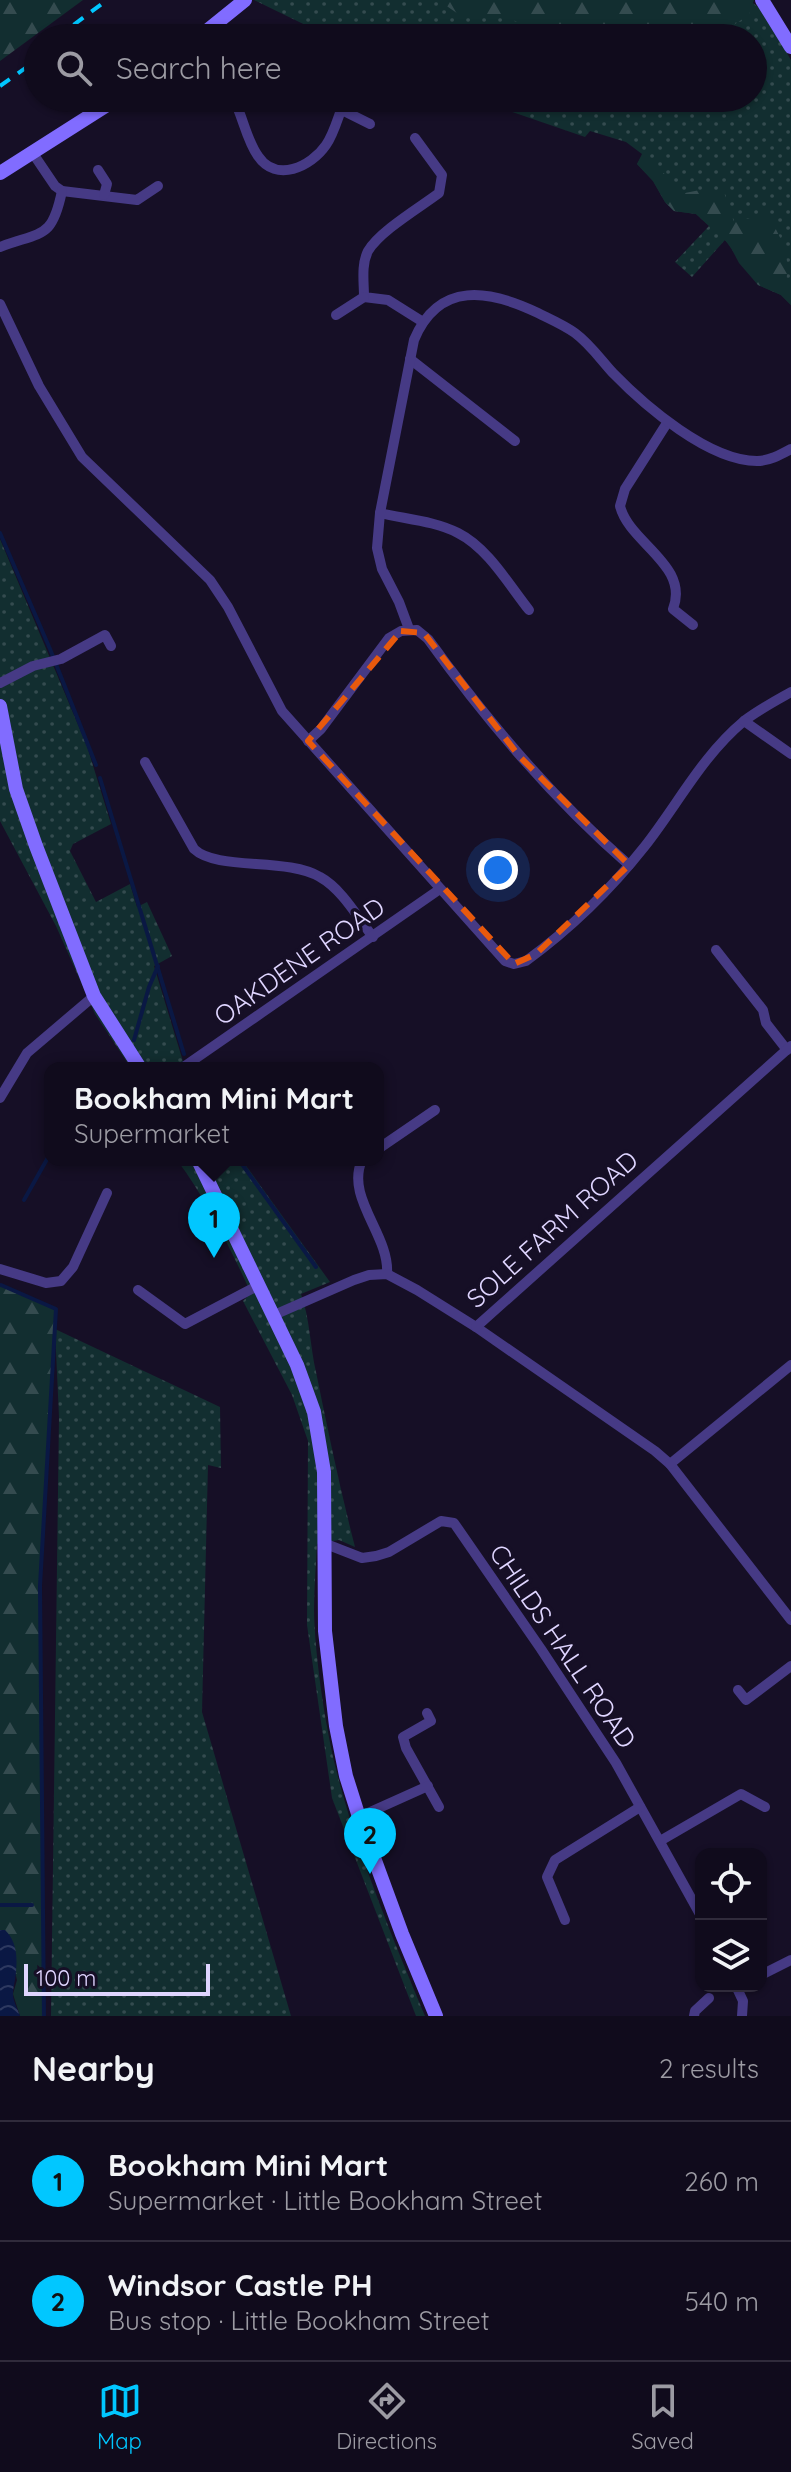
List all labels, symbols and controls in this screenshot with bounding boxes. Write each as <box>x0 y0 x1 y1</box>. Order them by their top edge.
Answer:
search box <box>24 24 767 112</box>
icon: search <box>52 46 96 90</box>
text: Search here <box>116 49 282 87</box>
your location <box>478 850 518 890</box>
street label: OAKDENE ROAD <box>207 890 391 1032</box>
popup <box>44 1062 384 1166</box>
text: Bookham Mini Mart <box>74 1079 354 1117</box>
text: Supermarket <box>74 1117 230 1150</box>
street label: SOLE FARM ROAD <box>459 1143 645 1315</box>
pin: 1 <box>188 1192 240 1258</box>
street label: CHILDS HALL ROAD <box>482 1538 644 1754</box>
pin: 2 <box>344 1808 396 1874</box>
map controls <box>695 1848 767 1992</box>
button: locate <box>695 1848 767 1920</box>
button: layers <box>695 1920 767 1992</box>
scale bar <box>24 1960 210 1996</box>
text: 100 m <box>36 1964 96 1992</box>
text: Nearby <box>32 2047 155 2090</box>
text: 2 results <box>659 2052 759 2085</box>
text: Bookham Mini Mart <box>108 2146 388 2184</box>
text: 1 <box>53 2165 63 2198</box>
text: 260 m <box>684 2165 759 2198</box>
text: Supermarket · Little Bookham Street <box>108 2184 542 2217</box>
text: Windsor Castle PH <box>108 2266 373 2304</box>
text: 2 <box>51 2285 65 2318</box>
text: 540 m <box>685 2285 759 2318</box>
text: Bus stop · Little Bookham Street <box>108 2304 490 2337</box>
tab: Map <box>97 2379 142 2455</box>
tab: Directions <box>336 2379 437 2455</box>
tab: Saved <box>631 2379 694 2455</box>

